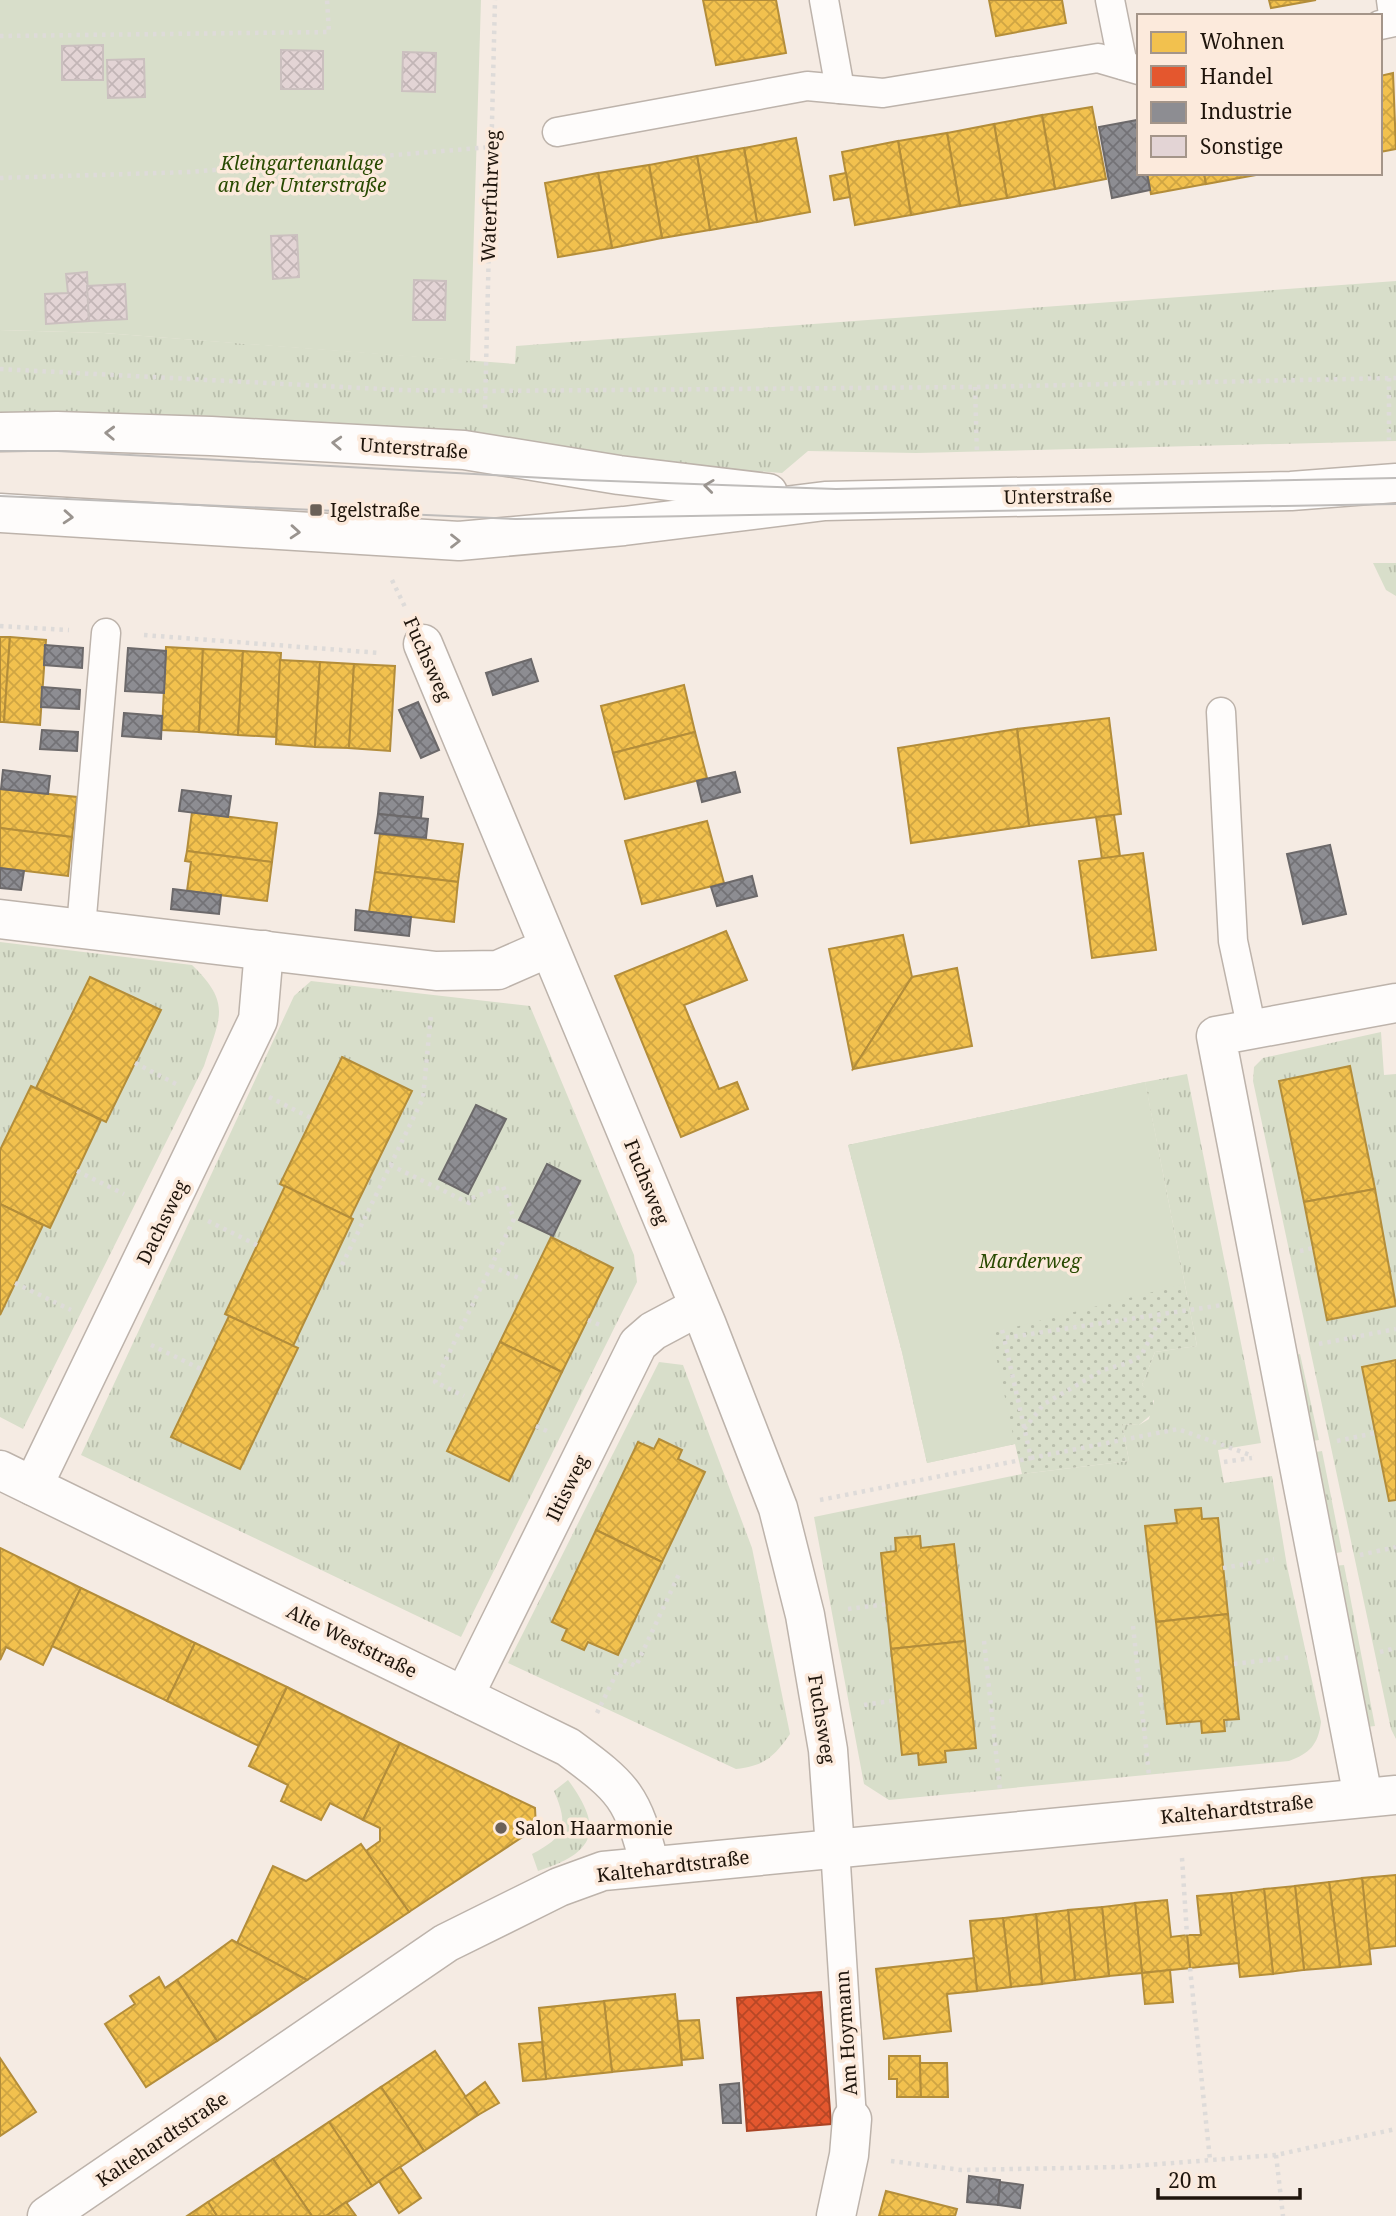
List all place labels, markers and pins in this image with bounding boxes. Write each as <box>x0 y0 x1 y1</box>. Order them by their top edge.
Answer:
place label: Igelstraße <box>330 497 420 523</box>
marker: Igelstraße <box>308 502 324 518</box>
place label: Salon Haarmonie <box>515 1815 673 1841</box>
marker: Salon Haarmonie <box>493 1820 509 1836</box>

